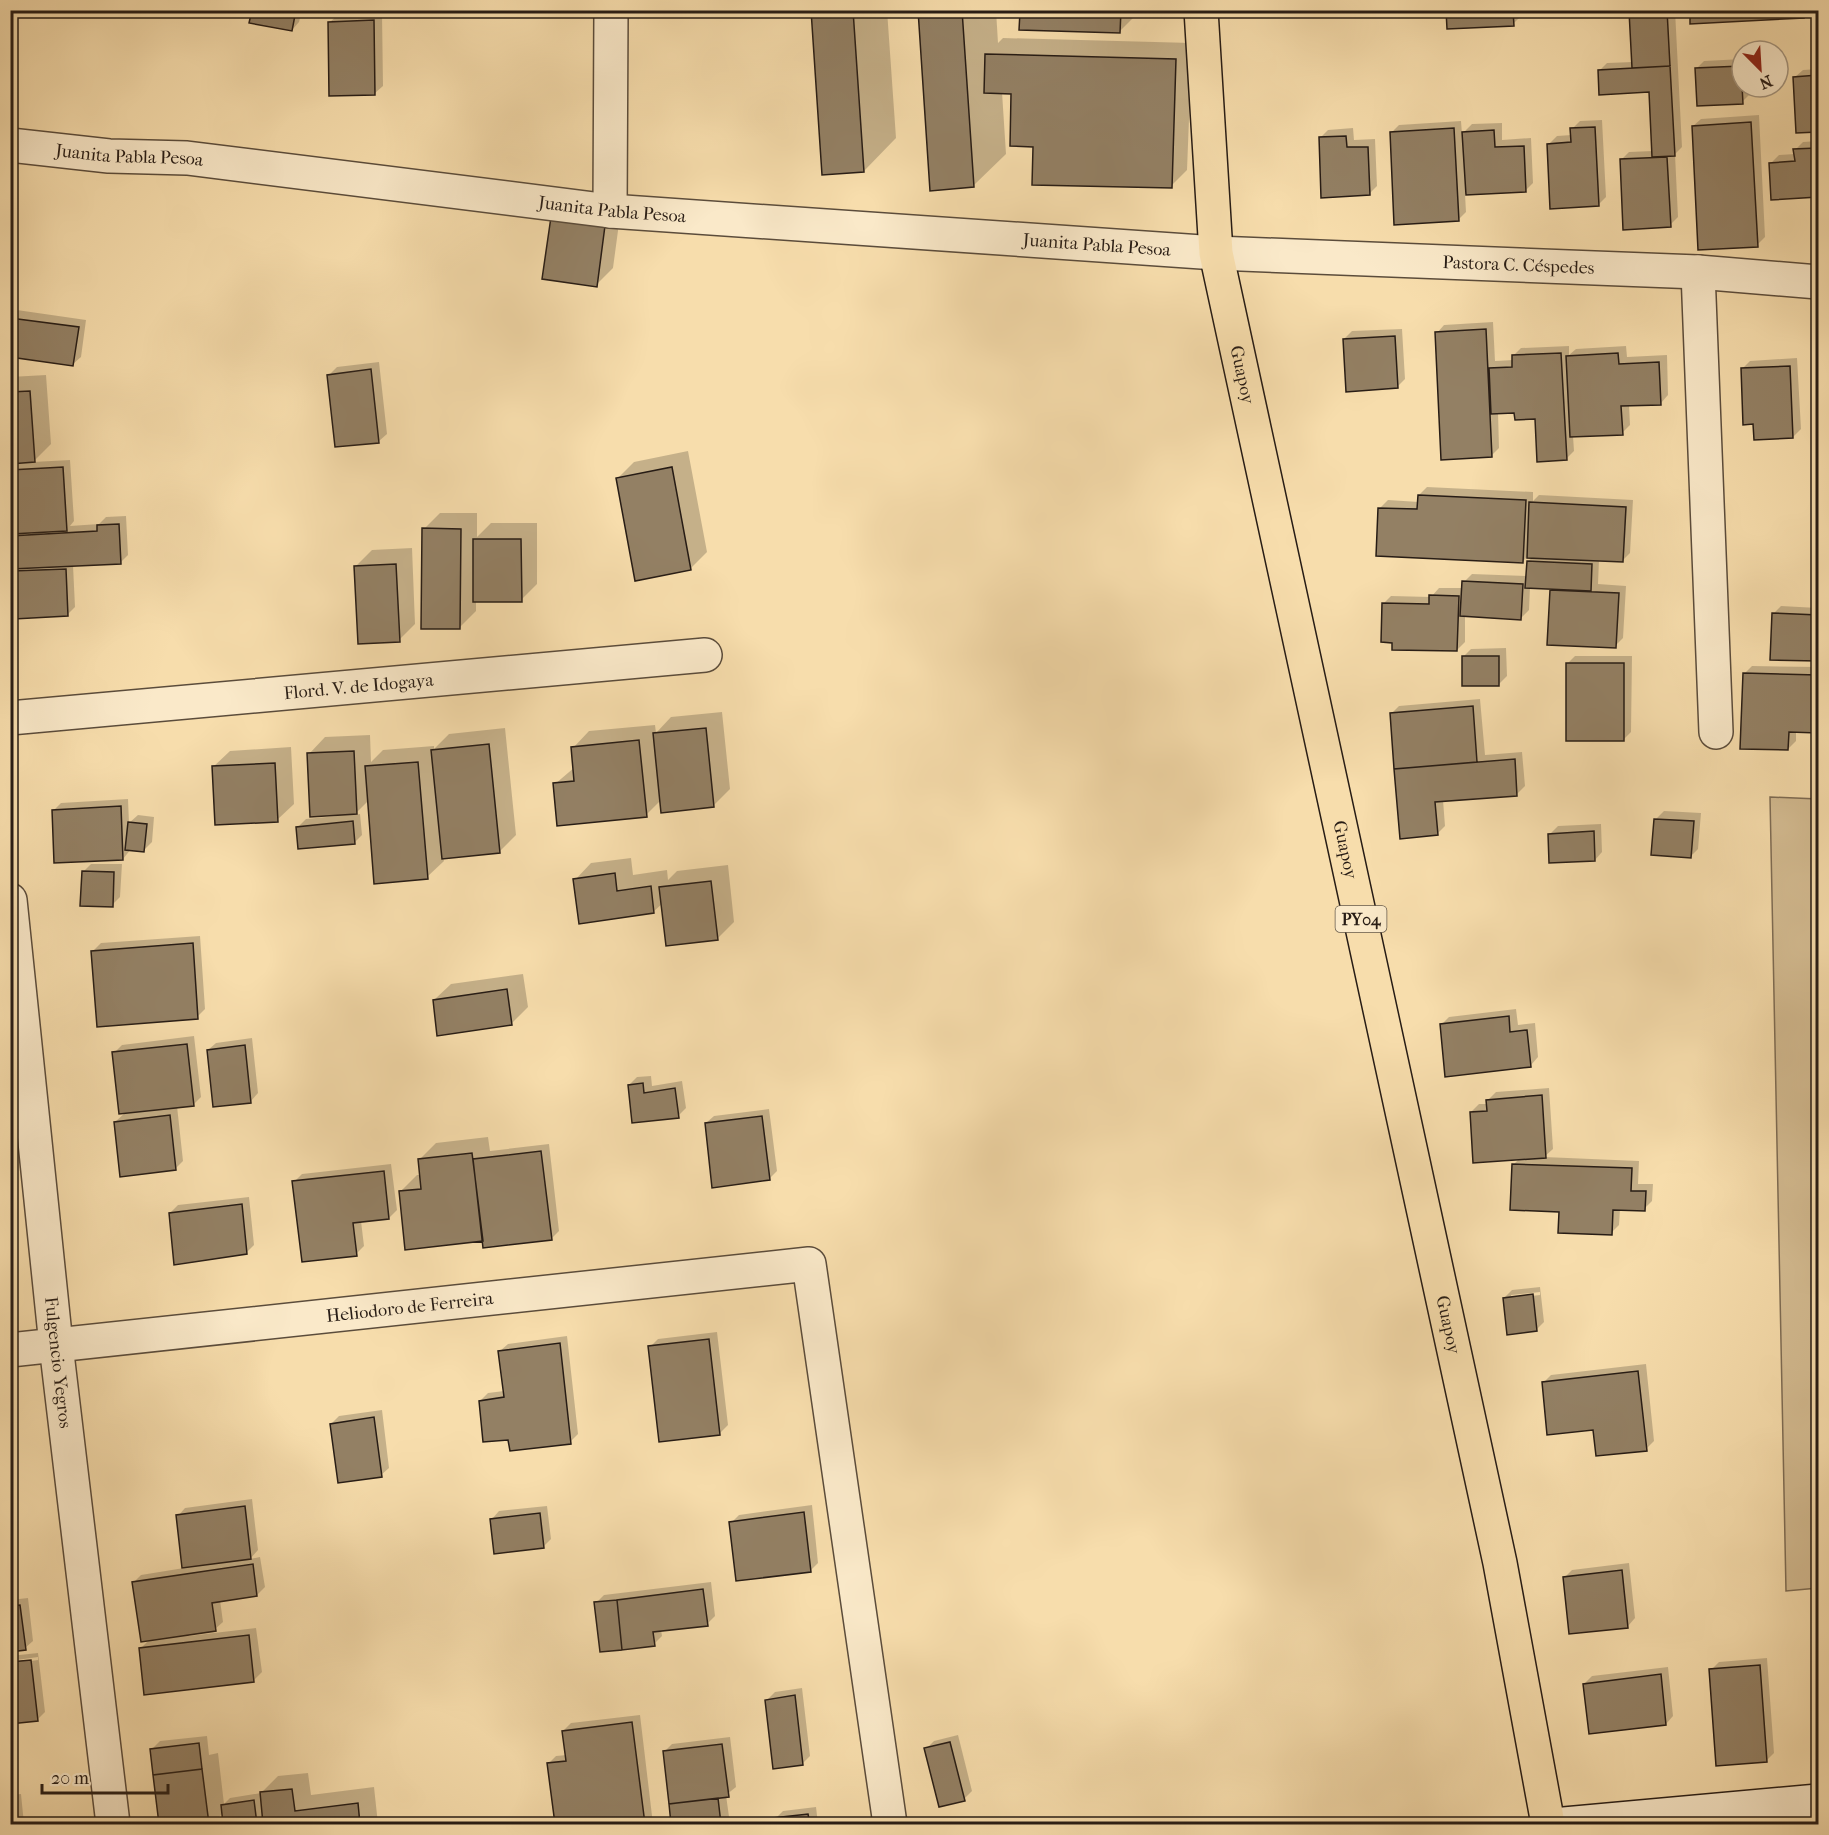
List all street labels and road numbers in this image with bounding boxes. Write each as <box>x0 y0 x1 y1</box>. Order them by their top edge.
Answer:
street label: Juanita Pabla Pesoa <box>52 140 205 171</box>
street label: Juanita Pabla Pesoa <box>535 192 687 227</box>
street label: Juanita Pabla Pesoa <box>1020 230 1172 261</box>
street label: Pastora C. Céspedes <box>1442 252 1595 279</box>
street label: Guapoy <box>1225 344 1259 407</box>
street label: Flord. V. de Idogaya <box>283 670 435 704</box>
street label: Guapoy <box>1328 819 1362 882</box>
road number: PY04 <box>1336 906 1386 932</box>
street label: Heliodoro de Ferreira <box>325 1288 495 1327</box>
street label: Guapoy <box>1431 1294 1465 1357</box>
street label: Fulgencio Yegros <box>40 1296 76 1430</box>

